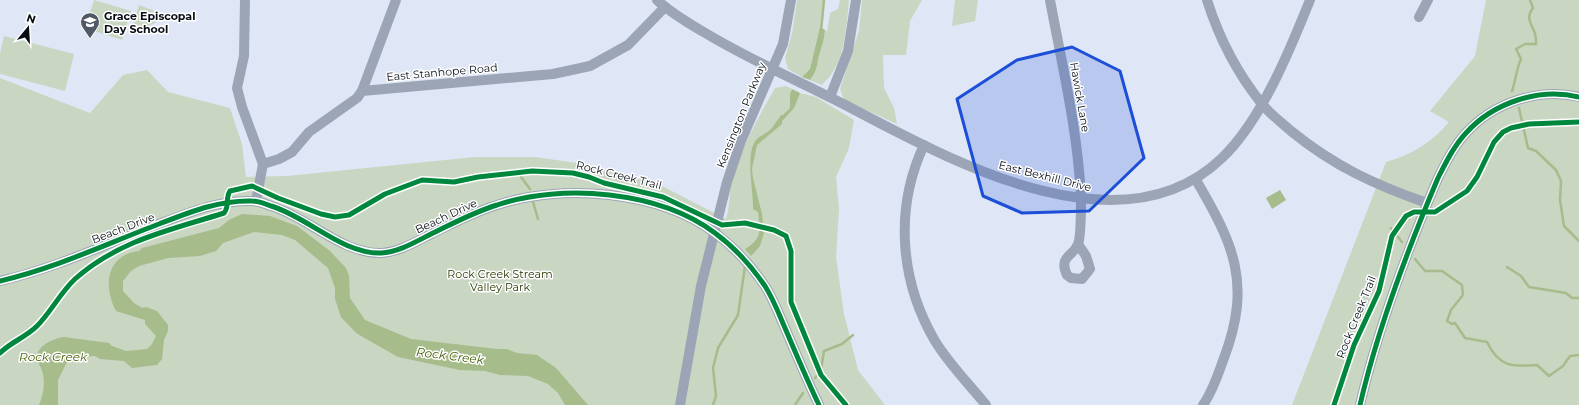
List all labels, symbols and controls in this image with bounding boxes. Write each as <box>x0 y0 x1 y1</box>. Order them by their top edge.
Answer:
north arrow <box>8 8 48 48</box>
place label: Grace Episcopal Day School <box>104 9 195 36</box>
text: N <box>25 10 37 27</box>
school or university icon: Grace Episcopal Day School <box>79 11 101 39</box>
street label: East Stanhope Road <box>386 60 498 84</box>
street label: Kensington Parkway <box>713 60 769 170</box>
street label: Hawick Lane <box>1067 61 1093 133</box>
street label: Rock Creek Trail <box>575 158 663 192</box>
street label: East Bexhill Drive <box>997 158 1093 194</box>
street label: Beach Drive <box>413 195 479 236</box>
street label: Beach Drive <box>89 209 157 246</box>
park label: Rock Creek Stream Valley Park <box>447 267 553 294</box>
street label: Rock Creek Trail <box>1333 274 1379 360</box>
water label: Rock Creek <box>415 344 486 367</box>
water label: Rock Creek <box>19 349 88 364</box>

